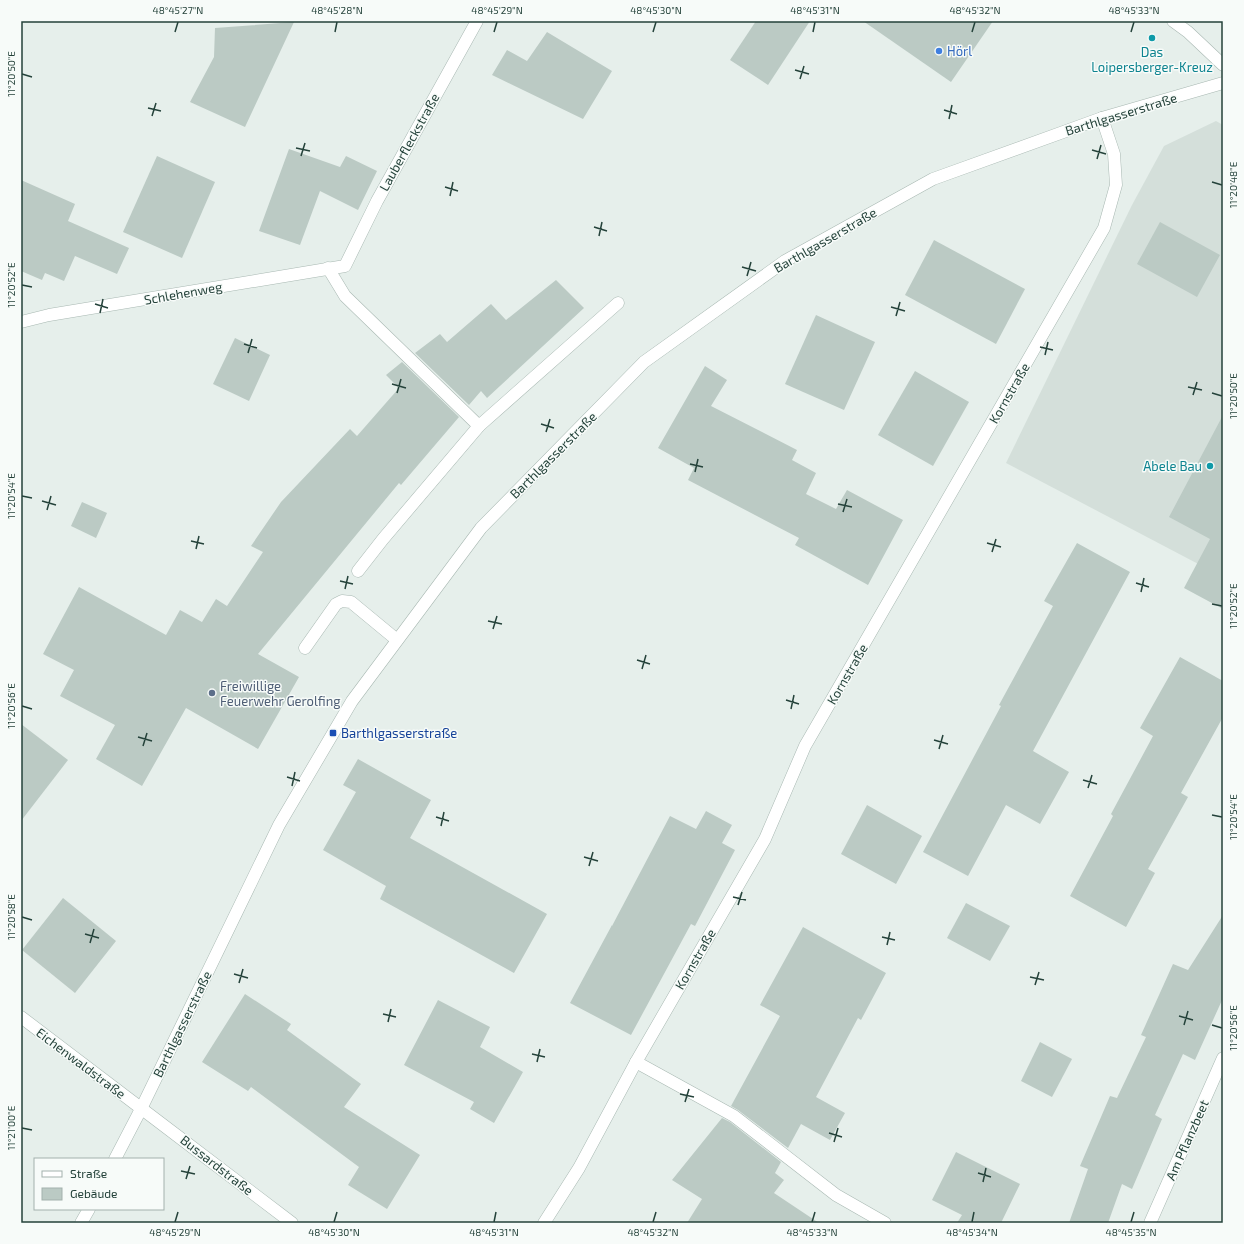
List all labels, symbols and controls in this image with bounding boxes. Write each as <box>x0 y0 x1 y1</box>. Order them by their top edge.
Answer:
text: 48°45'27"N <box>153 4 203 16</box>
text: 48°45'28"N <box>311 4 363 16</box>
text: 48°45'29"N <box>471 4 523 16</box>
text: 48°45'30"N <box>630 4 682 16</box>
text: 48°45'31"N <box>790 4 840 16</box>
text: 48°45'32"N <box>949 4 1001 16</box>
text: 48°45'33"N <box>1108 4 1160 16</box>
marker: Das Loipersberger-Kreuz <box>1147 33 1157 43</box>
place label: Hörl <box>947 43 972 59</box>
place label: Das Loipersberger-Kreuz <box>1091 44 1213 75</box>
marker: Hörl <box>934 46 944 56</box>
text: 11°20'50"E <box>5 51 17 97</box>
street label: Barthlgasserstraße <box>1063 89 1179 139</box>
street label: Lauberfleckstraße <box>376 90 442 194</box>
text: 11°20'48"E <box>1227 161 1239 208</box>
street label: Barthlgasserstraße <box>771 204 879 276</box>
text: 11°20'52"E <box>5 262 17 308</box>
street label: Schlehenweg <box>143 278 223 308</box>
street label: Kornstraße <box>985 360 1033 426</box>
text: 11°20'50"E <box>1227 373 1239 419</box>
street label: Barthlgasserstraße <box>506 408 600 502</box>
place label: Abele Bau <box>1143 458 1202 474</box>
marker: Abele Bau <box>1205 461 1215 471</box>
text: 11°20'54"E <box>5 473 17 519</box>
text: 11°20'52"E <box>1227 583 1239 629</box>
street label: Kornstraße <box>823 641 871 707</box>
place label: Freiwillige Feuerwehr Gerolfing <box>220 678 341 709</box>
text: 11°20'56"E <box>5 683 17 729</box>
marker: Freiwillige Feuerwehr Gerolfing <box>207 688 217 698</box>
place label: Barthlgasserstraße <box>341 725 457 741</box>
marker: Barthlgasserstraße <box>328 728 338 738</box>
text: 11°20'54"E <box>1227 794 1239 840</box>
text: 11°20'58"E <box>5 894 17 940</box>
street label: Kornstraße <box>671 926 719 992</box>
street label: Barthlgasserstraße <box>149 968 215 1080</box>
text: 11°20'56"E <box>1227 1005 1239 1051</box>
street label: Eichenwaldstraße <box>33 1024 129 1102</box>
street label: Am Pflanzbeet <box>1162 1097 1212 1183</box>
text: 11°21'00"E <box>5 1105 17 1150</box>
street label: Bussardstraße <box>177 1132 257 1198</box>
legend <box>34 1158 164 1210</box>
text: Straße <box>70 1166 107 1180</box>
text: Gebäude <box>70 1186 118 1200</box>
text: 48°45'29"N <box>149 1226 201 1238</box>
text: 48°45'30"N <box>308 1226 360 1238</box>
text: 48°45'31"N <box>469 1226 519 1238</box>
text: 48°45'32"N <box>627 1226 679 1238</box>
text: 48°45'33"N <box>786 1226 838 1238</box>
text: 48°45'34"N <box>946 1226 998 1238</box>
text: 48°45'35"N <box>1106 1226 1156 1238</box>

